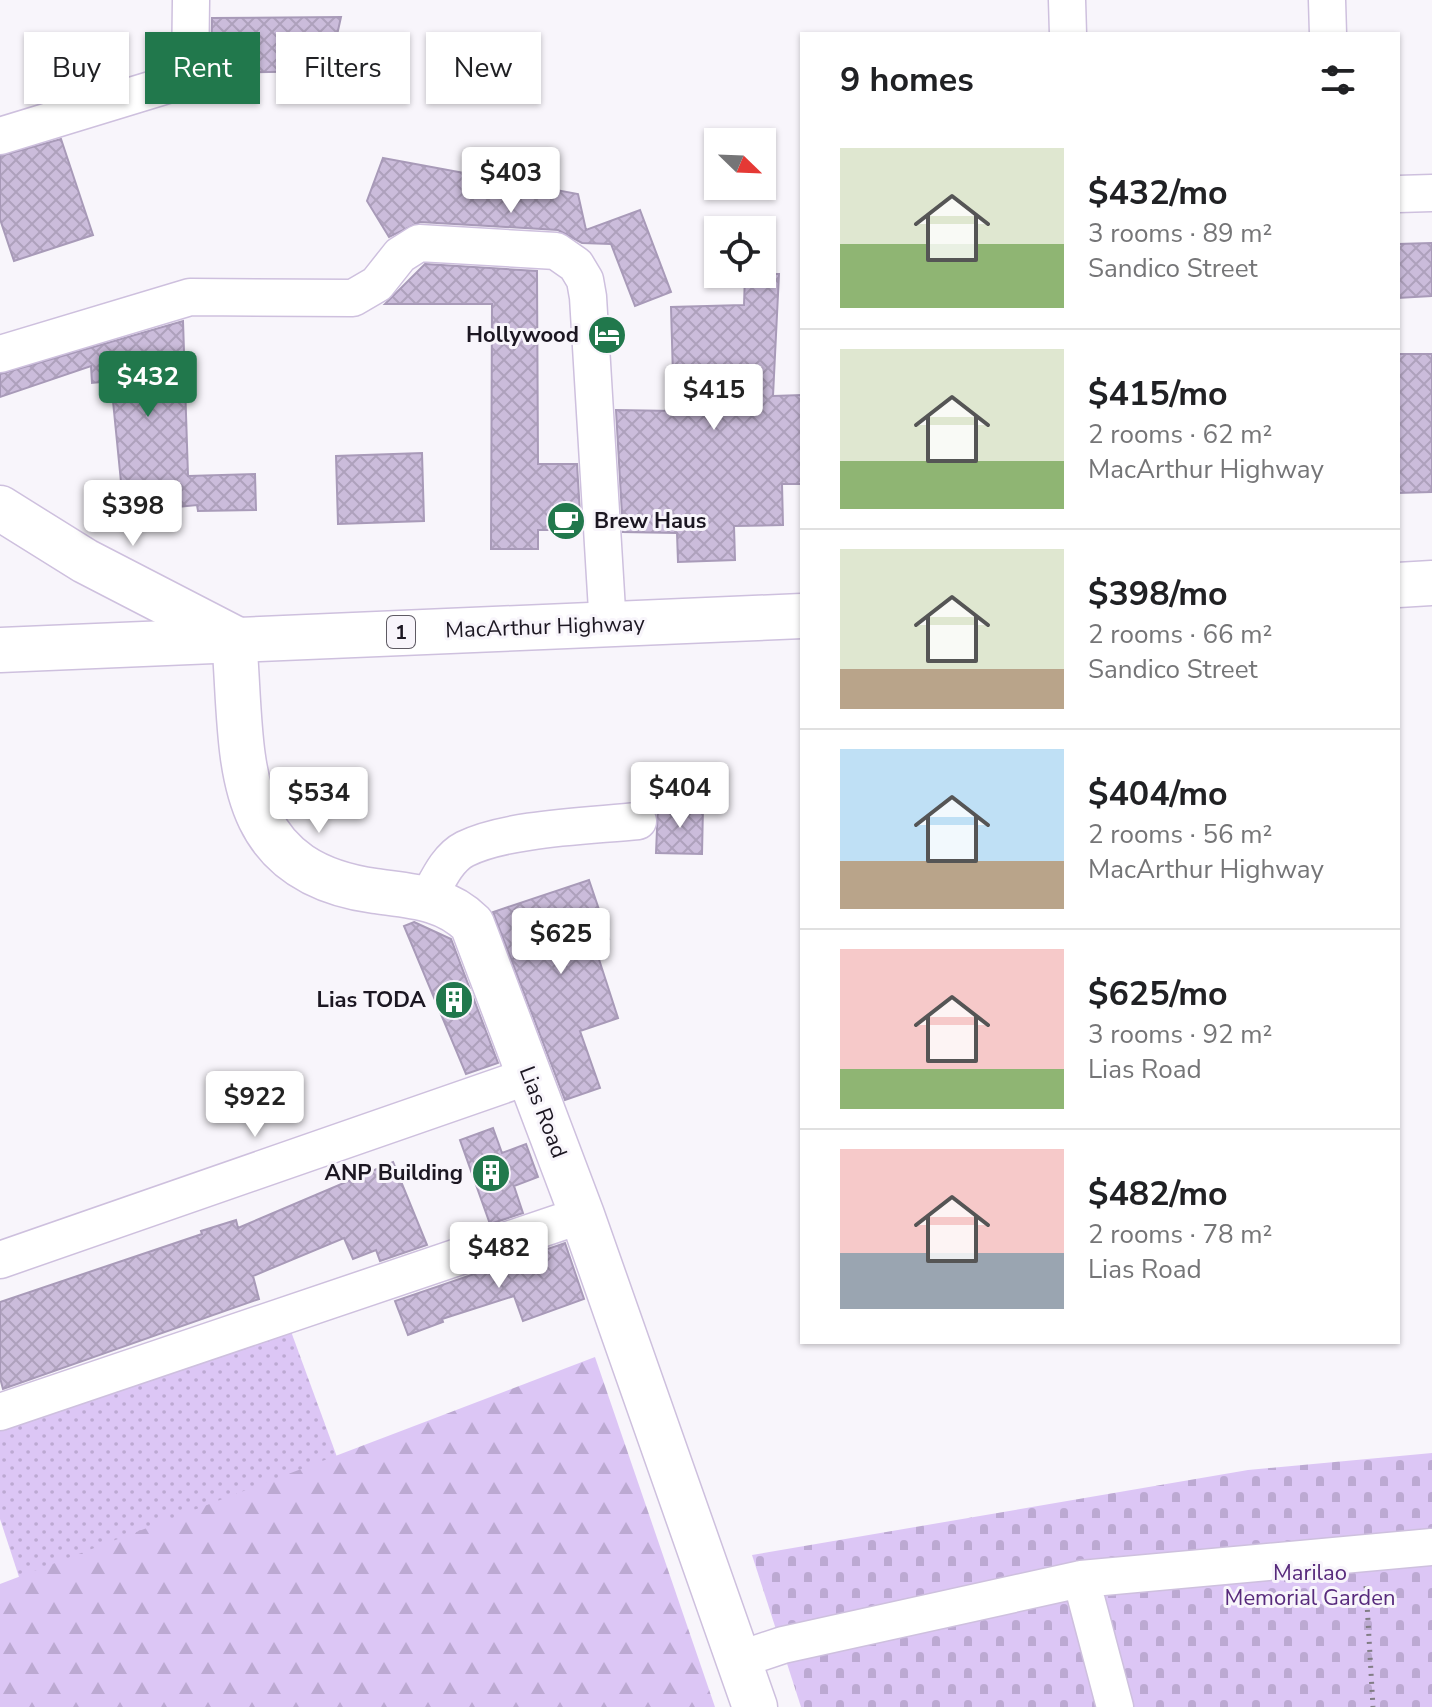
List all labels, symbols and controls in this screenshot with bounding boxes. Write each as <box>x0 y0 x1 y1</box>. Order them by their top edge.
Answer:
chip: Buy <box>24 32 129 104</box>
chip: Rent <box>145 32 260 104</box>
chip: Filters <box>276 32 410 104</box>
chip: New <box>426 32 541 104</box>
text: 9 homes <box>840 57 974 103</box>
icon: filters <box>1316 58 1360 102</box>
north arrow <box>704 128 776 200</box>
map controls <box>704 128 776 288</box>
pin: $403 <box>464 147 558 215</box>
text: $403 <box>480 155 542 190</box>
text: $432/mo <box>1088 170 1228 216</box>
icon: home <box>904 180 1000 276</box>
button: locate <box>704 216 776 288</box>
text: 3 rooms · 89 m² <box>1088 216 1272 251</box>
text: Sandico Street <box>1088 251 1258 286</box>
hotel icon: Hollywood <box>586 314 628 356</box>
place label: Hollywood <box>466 320 579 350</box>
pin: $432 <box>101 351 195 419</box>
text: $432 <box>117 359 179 394</box>
pin: $415 <box>667 364 761 432</box>
text: $415/mo <box>1088 371 1228 417</box>
text: $415 <box>683 372 745 407</box>
icon: home <box>904 381 1000 477</box>
text: 2 rooms · 62 m² <box>1088 417 1272 452</box>
text: MacArthur Highway <box>1088 452 1324 487</box>
pin: $398 <box>86 480 180 548</box>
text: $398 <box>102 488 164 523</box>
cafe icon: Brew Haus <box>545 500 587 542</box>
place label: Brew Haus <box>594 506 707 536</box>
text: $398/mo <box>1088 571 1228 617</box>
icon: home <box>904 581 1000 677</box>
street label: MacArthur Highway <box>445 609 646 645</box>
road number: 1 <box>387 616 415 648</box>
text: 2 rooms · 66 m² <box>1088 617 1272 652</box>
text: Sandico Street <box>1088 652 1258 687</box>
pin: $404 <box>633 762 727 830</box>
pin: $534 <box>272 767 366 835</box>
text: $404 <box>649 770 711 805</box>
text: $404/mo <box>1088 771 1228 817</box>
text: $534 <box>288 775 350 810</box>
icon: home <box>904 781 1000 877</box>
text: 2 rooms · 56 m² <box>1088 817 1272 852</box>
text: MacArthur Highway <box>1088 852 1324 887</box>
pin: $625 <box>514 908 608 976</box>
text: $625 <box>530 916 592 951</box>
text: $625/mo <box>1088 971 1228 1017</box>
building icon: Lias TODA <box>433 979 475 1021</box>
icon: home <box>904 981 1000 1077</box>
place label: Lias TODA <box>317 985 427 1015</box>
text: 3 rooms · 92 m² <box>1088 1017 1272 1052</box>
text: Lias Road <box>1088 1052 1202 1087</box>
street label: Lias Road <box>512 1062 574 1162</box>
pin: $922 <box>208 1071 302 1139</box>
text: $922 <box>224 1079 286 1114</box>
building icon: ANP Building <box>470 1152 512 1194</box>
place label: ANP Building <box>325 1158 463 1188</box>
text: $482/mo <box>1088 1171 1228 1217</box>
icon: home <box>904 1181 1000 1277</box>
text: 2 rooms · 78 m² <box>1088 1217 1272 1252</box>
pin: $482 <box>452 1222 546 1290</box>
text: $482 <box>468 1230 530 1265</box>
text: Lias Road <box>1088 1252 1202 1287</box>
park label: Marilao Memorial Garden <box>1225 1558 1395 1613</box>

